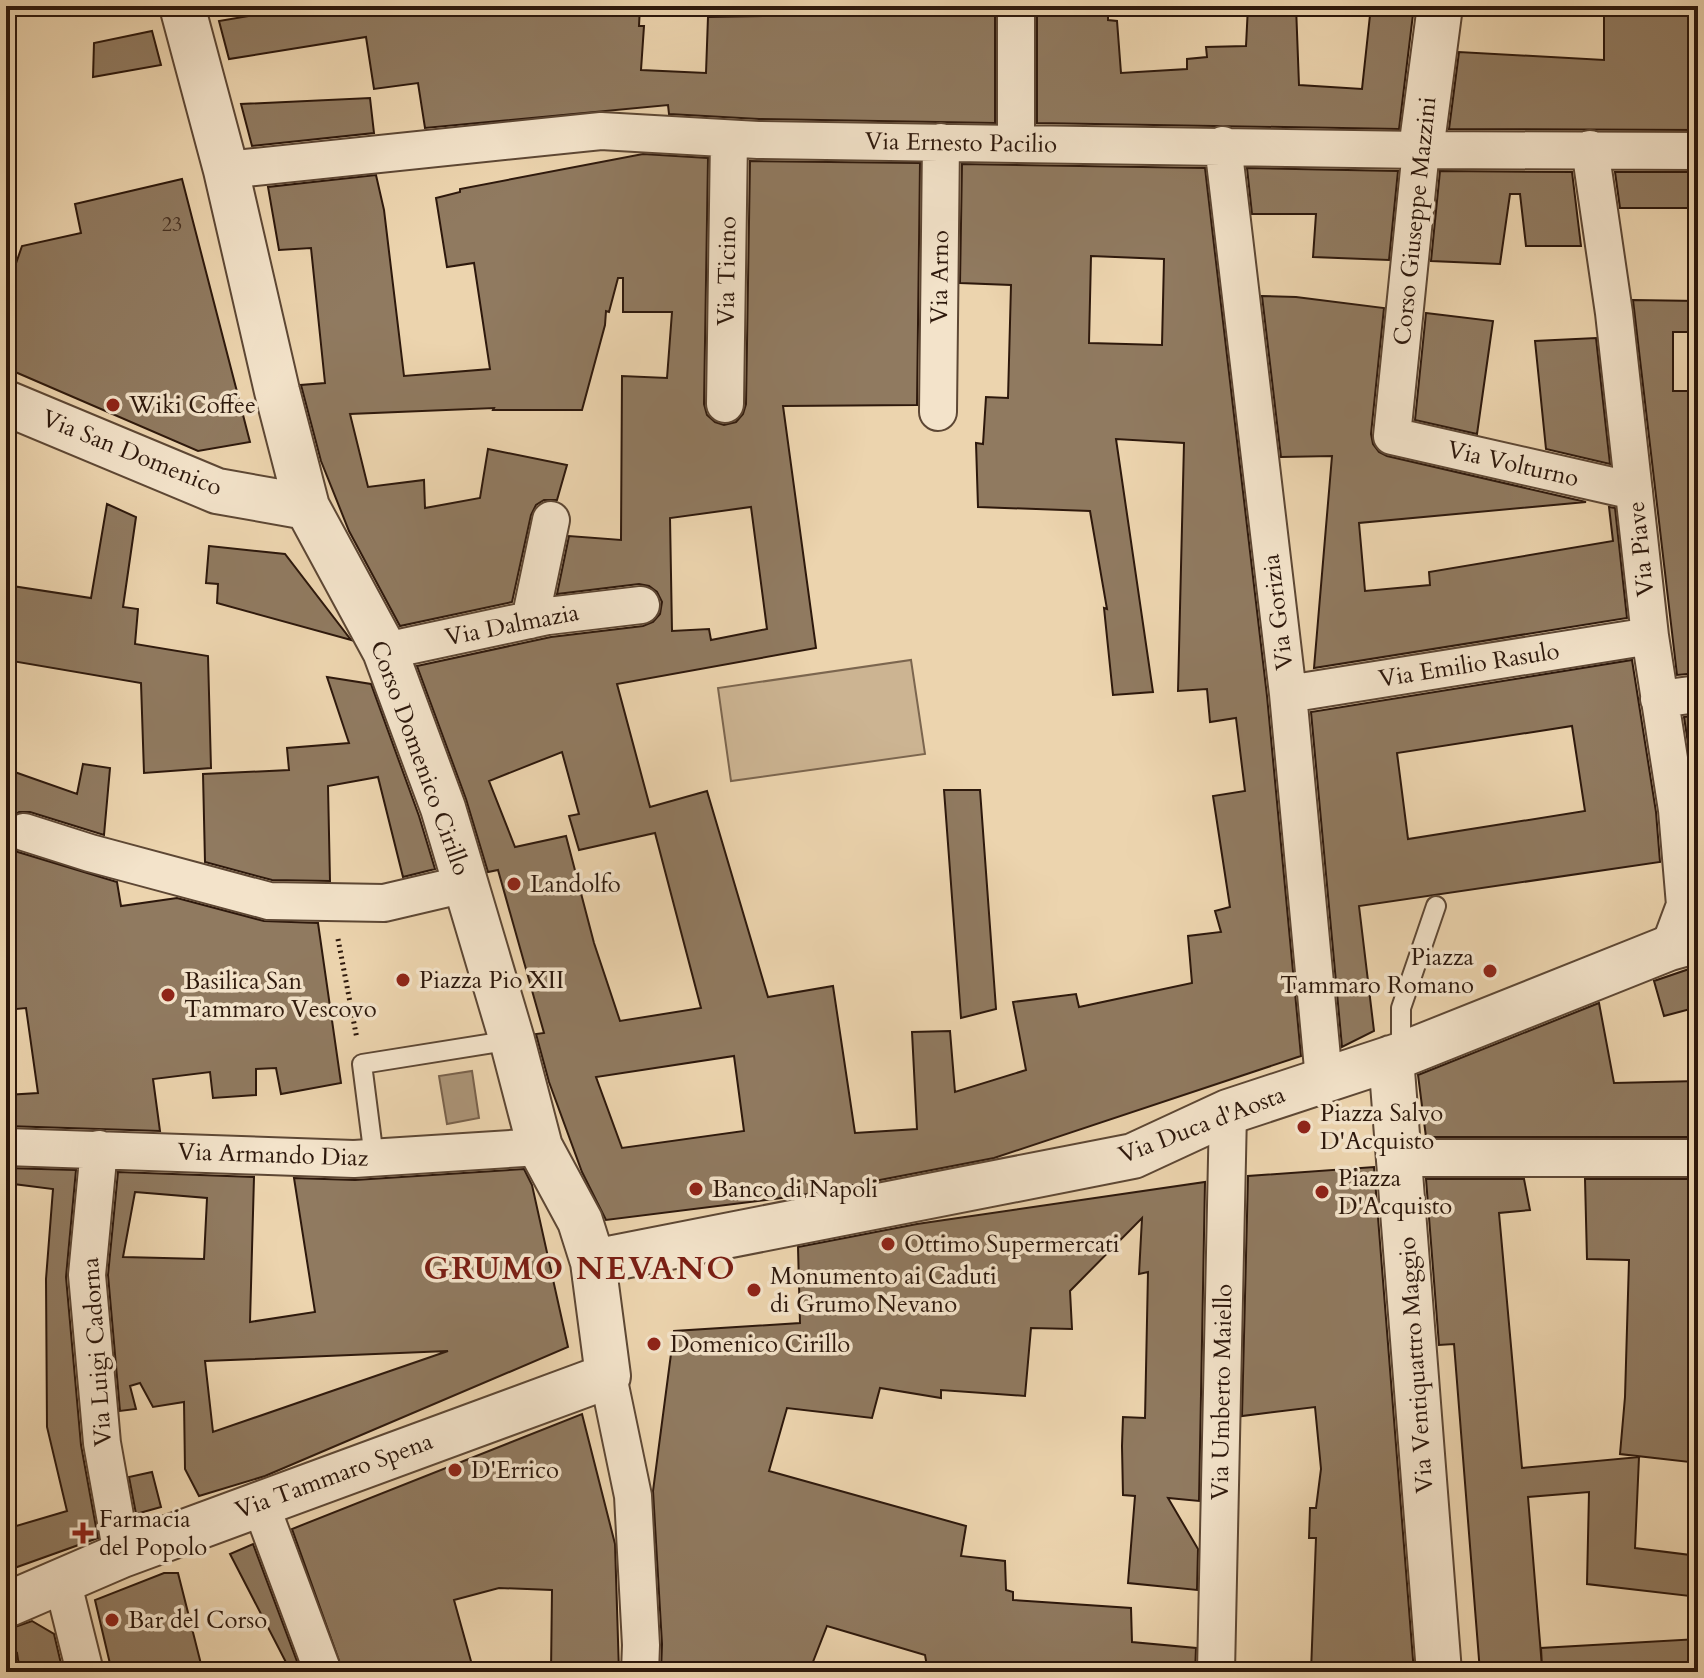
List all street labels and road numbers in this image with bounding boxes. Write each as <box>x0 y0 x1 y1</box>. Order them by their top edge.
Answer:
street label: Corso Giuseppe Mazzini <box>1386 95 1444 347</box>
street label: Via Ernesto Pacilio <box>865 125 1058 161</box>
street label: Via Ticino <box>710 216 744 326</box>
street label: Via Arno <box>923 230 957 324</box>
street label: Via San Domenico <box>37 402 227 504</box>
street label: Via Volturno <box>1444 433 1582 495</box>
street label: Via Piave <box>1620 500 1662 598</box>
street label: Via Gorizia <box>1254 552 1301 672</box>
street label: Via Dalmazia <box>442 596 582 654</box>
street label: Via Emilio Rasulo <box>1376 634 1562 696</box>
street label: Corso Domenico Cirillo <box>362 636 478 880</box>
street label: Via Duca d'Aosta <box>1114 1078 1291 1172</box>
street label: Via Armando Diaz <box>177 1135 369 1175</box>
street label: Via Ventiquattro Maggio <box>1391 1236 1441 1494</box>
street label: Via Luigi Cadorna <box>74 1256 120 1448</box>
street label: Via Umberto Maiello <box>1204 1283 1240 1500</box>
street label: Via Tammaro Spena <box>231 1425 438 1527</box>

